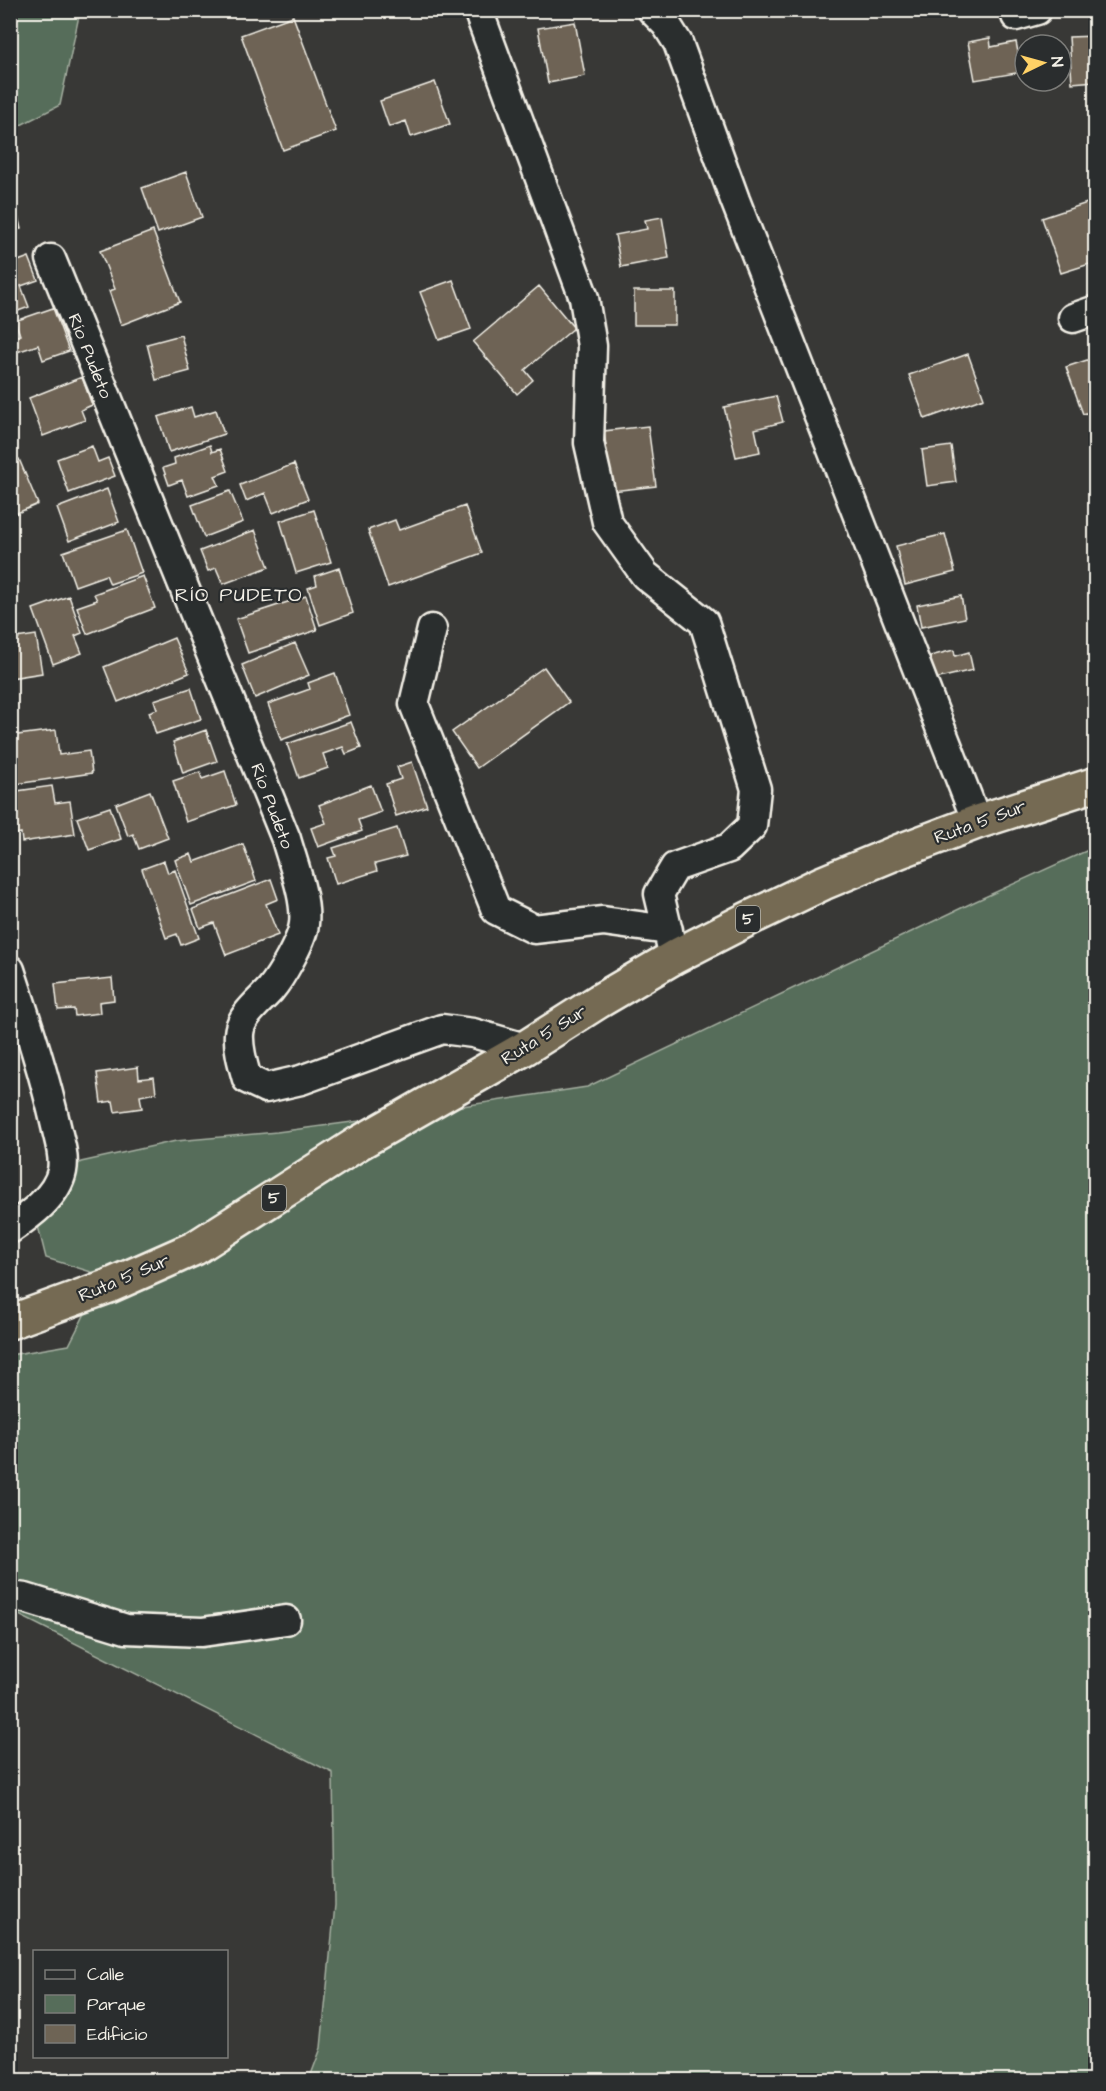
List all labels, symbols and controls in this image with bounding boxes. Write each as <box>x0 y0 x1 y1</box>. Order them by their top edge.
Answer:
north arrow <box>1013 33 1073 93</box>
text: N <box>1046 56 1068 68</box>
street label: Río Pudeto <box>62 310 118 402</box>
district label: RÍO PUDETO <box>175 581 303 609</box>
street label: Río Pudeto <box>244 760 300 852</box>
street label: Ruta 5 Sur <box>931 794 1030 850</box>
road number: 5 <box>736 906 760 932</box>
street label: Ruta 5 Sur <box>497 999 591 1071</box>
road number: 5 <box>262 1185 286 1211</box>
street label: Ruta 5 Sur <box>75 1248 173 1308</box>
legend <box>33 1950 228 2058</box>
text: Calle <box>87 1962 125 1987</box>
text: Parque <box>87 1992 146 2017</box>
text: Edificio <box>87 2022 147 2047</box>

